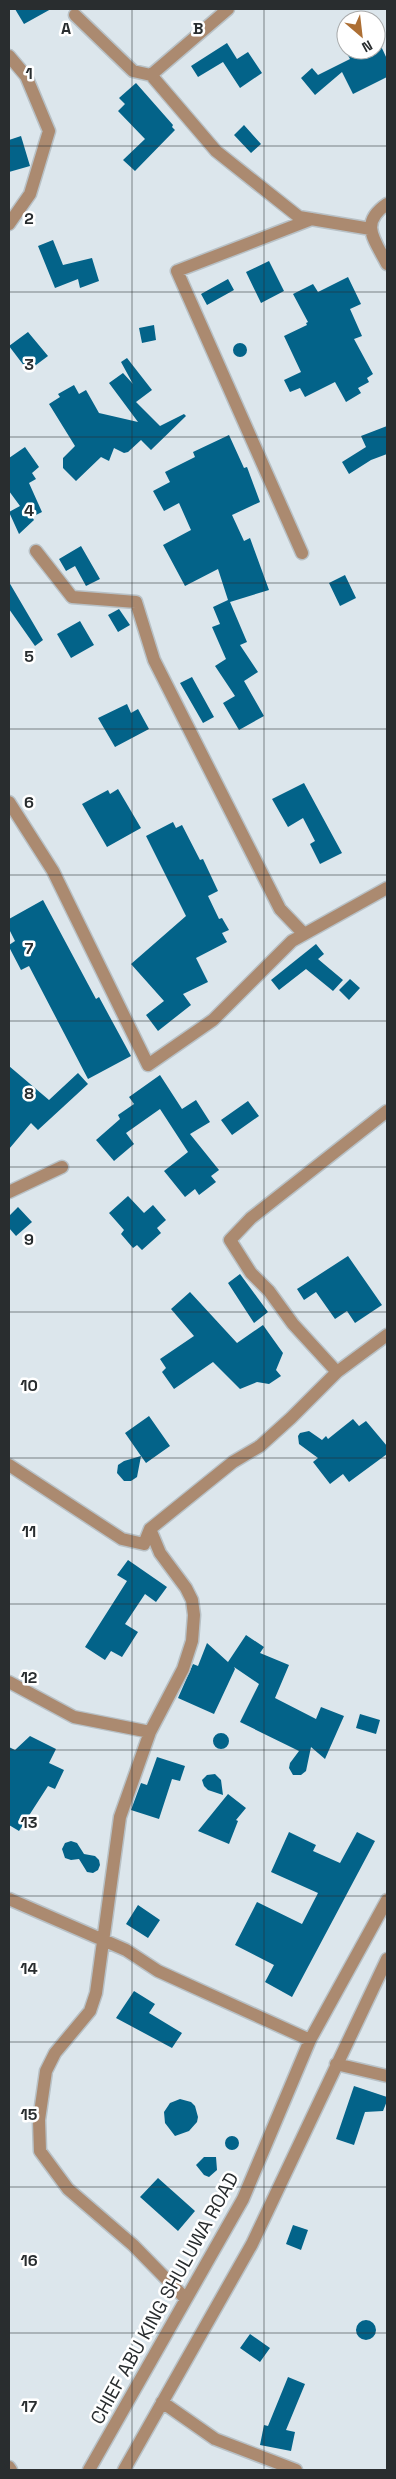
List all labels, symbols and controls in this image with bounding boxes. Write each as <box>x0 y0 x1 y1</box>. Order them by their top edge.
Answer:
north arrow <box>336 10 386 60</box>
text: A <box>61 18 71 39</box>
text: B <box>193 18 203 39</box>
text: N <box>359 36 375 57</box>
text: 1 <box>25 63 33 84</box>
text: 2 <box>24 208 34 229</box>
text: 3 <box>24 354 34 375</box>
text: 4 <box>24 500 34 521</box>
text: 5 <box>24 646 34 667</box>
text: 6 <box>24 792 34 813</box>
text: 7 <box>25 938 34 959</box>
text: 8 <box>24 1083 34 1104</box>
text: 9 <box>24 1229 34 1250</box>
text: 10 <box>20 1375 38 1396</box>
text: 11 <box>22 1521 36 1542</box>
text: 12 <box>21 1667 37 1688</box>
text: 13 <box>21 1812 38 1833</box>
text: 14 <box>20 1958 38 1979</box>
text: 15 <box>21 2104 38 2125</box>
street label: CHIEF ABU KING SHULUWA ROAD <box>85 2168 244 2429</box>
text: 16 <box>20 2250 38 2271</box>
text: 17 <box>21 2396 37 2417</box>

